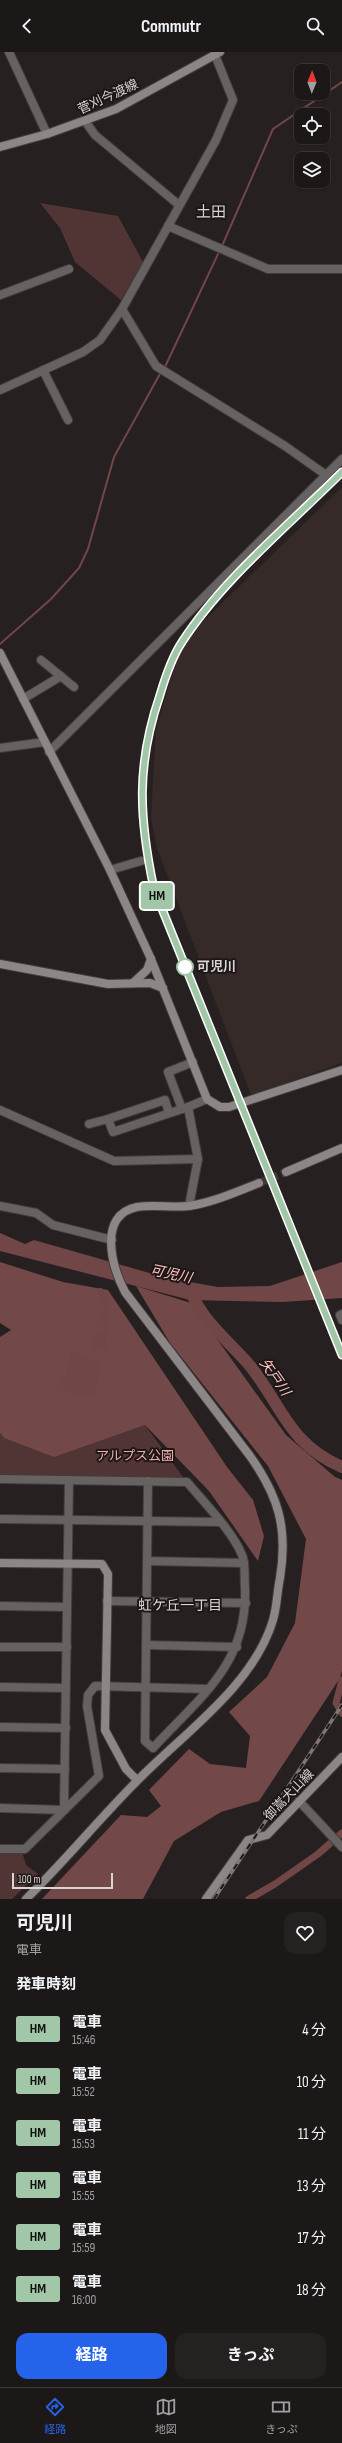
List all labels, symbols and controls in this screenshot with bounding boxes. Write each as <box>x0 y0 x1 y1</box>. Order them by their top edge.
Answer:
icon: back <box>16 15 38 37</box>
icon: search <box>304 15 326 37</box>
text: Commutr <box>141 16 201 37</box>
north arrow <box>294 64 330 100</box>
map controls <box>294 64 330 188</box>
street label: 菅刈今渡線 <box>75 76 141 118</box>
button: locate <box>294 108 330 144</box>
button: layers <box>294 152 330 188</box>
district label: 土田 <box>196 203 226 222</box>
line badge: HM <box>139 883 175 909</box>
text: HM <box>149 887 165 904</box>
marker: 可児川 <box>176 958 194 976</box>
place label: 可児川 <box>197 959 236 975</box>
water label: 可児川 <box>149 1261 195 1287</box>
water label: 矢戸川 <box>256 1355 295 1401</box>
park label: アルプス公園 <box>96 1448 174 1464</box>
district label: 虹ケ丘一丁目 <box>138 1597 222 1614</box>
street label: 御嵩犬山線 <box>261 1766 317 1824</box>
scale bar <box>12 1871 113 1890</box>
text: 100 m <box>18 1873 40 1886</box>
text: 可児川 <box>16 1912 73 1935</box>
button: heart <box>284 1912 326 1954</box>
text: 電車 <box>16 1942 42 1958</box>
text: 発車時刻 <box>16 1975 76 1994</box>
text: 電車 <box>72 2013 102 2032</box>
text: HM <box>30 2020 46 2037</box>
text: 4 分 <box>302 2021 326 2040</box>
text: 15:46 <box>72 2032 95 2048</box>
text: 電車 <box>72 2065 102 2084</box>
text: HM <box>30 2072 46 2089</box>
text: 10 分 <box>297 2073 326 2092</box>
text: 15:52 <box>72 2084 95 2100</box>
text: 電車 <box>72 2117 102 2136</box>
text: HM <box>30 2124 46 2141</box>
text: 11 分 <box>298 2125 326 2144</box>
text: 15:53 <box>72 2136 95 2152</box>
text: 電車 <box>72 2169 102 2188</box>
text: HM <box>30 2176 46 2193</box>
text: 13 分 <box>297 2177 326 2196</box>
text: 15:55 <box>72 2188 95 2204</box>
text: 電車 <box>72 2221 102 2240</box>
text: HM <box>30 2228 46 2245</box>
text: 17 分 <box>297 2229 326 2248</box>
text: 15:59 <box>72 2240 95 2256</box>
text: 電車 <box>72 2273 102 2292</box>
text: HM <box>30 2280 46 2297</box>
text: 18 分 <box>297 2281 326 2300</box>
text: 16:00 <box>72 2292 96 2308</box>
button: 経路 <box>16 2333 167 2379</box>
button: きっぷ <box>175 2333 326 2379</box>
tab: 経路 <box>44 2396 66 2436</box>
tab: 地図 <box>155 2396 177 2436</box>
tab: きっぷ <box>265 2396 298 2436</box>

